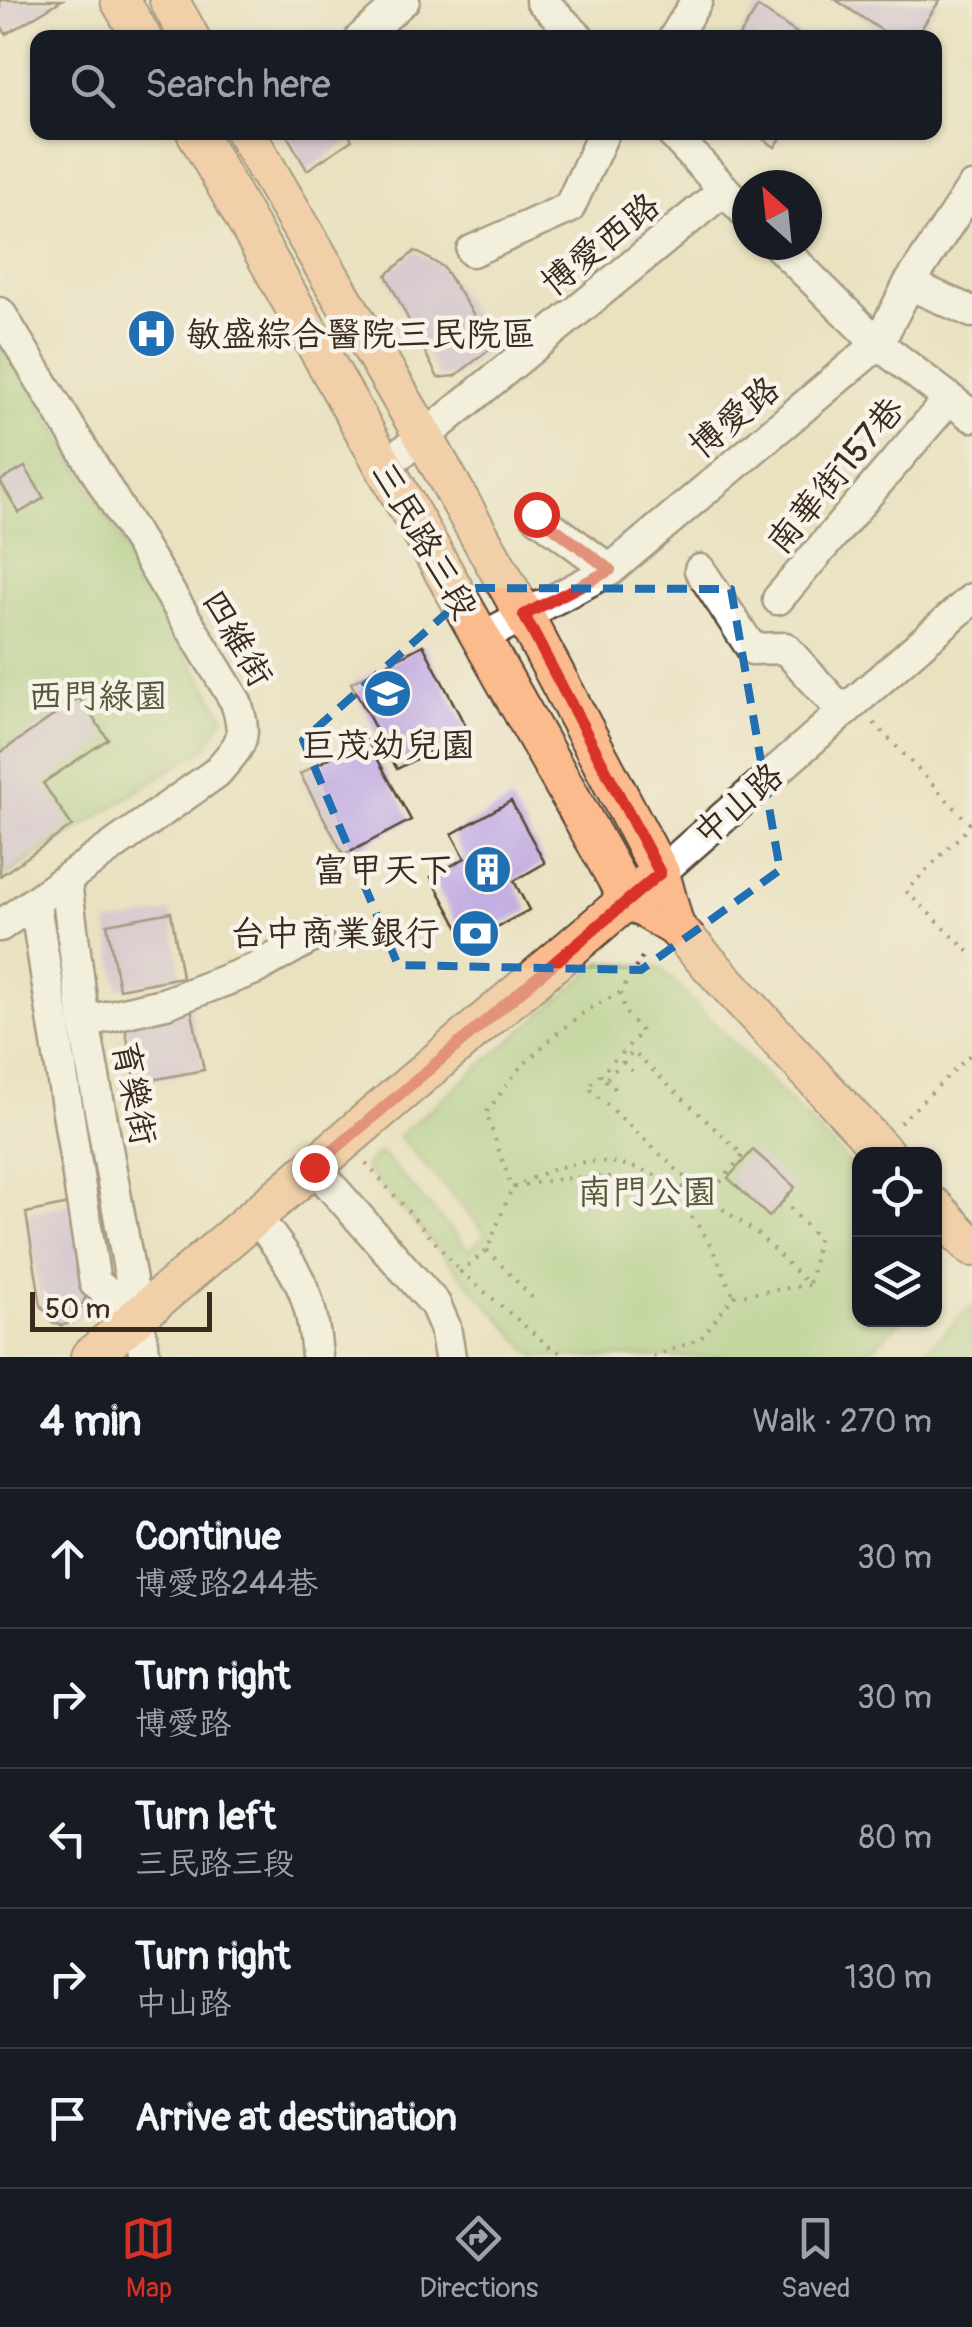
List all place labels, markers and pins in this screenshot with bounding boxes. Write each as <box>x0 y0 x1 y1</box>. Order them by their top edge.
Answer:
hospital icon: 敏盛綜合醫院三民院區 <box>125 308 177 360</box>
place label: 敏盛綜合醫院三民院區 <box>186 313 536 357</box>
school or university icon: 巨茂幼兒園 <box>362 667 414 719</box>
place label: 巨茂幼兒園 <box>300 724 476 768</box>
building icon: 富甲天下 <box>462 844 514 896</box>
place label: 富甲天下 <box>313 849 453 893</box>
bank icon: 台中商業銀行 <box>449 907 501 959</box>
place label: 台中商業銀行 <box>230 912 440 956</box>

